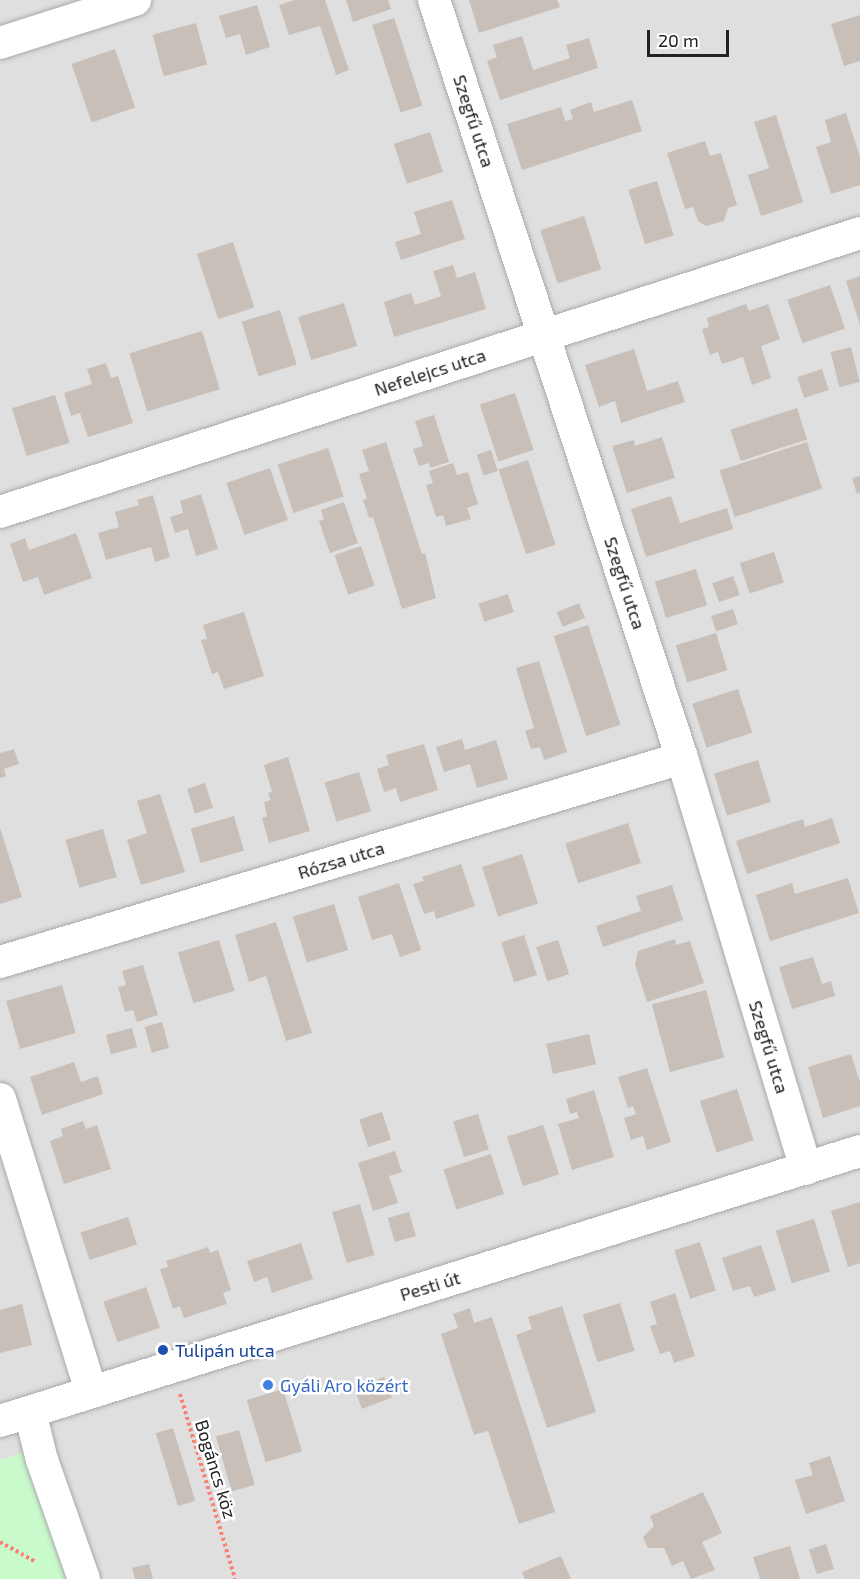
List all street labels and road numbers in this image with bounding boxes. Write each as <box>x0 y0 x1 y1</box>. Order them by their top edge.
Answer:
street label: Szegfű utca <box>449 72 499 170</box>
street label: Nefelejcs utca <box>372 344 488 400</box>
street label: Szegfű utca <box>600 534 650 632</box>
street label: Rózsa utca <box>295 837 387 883</box>
street label: Szegfű utca <box>745 998 793 1096</box>
street label: Pesti út <box>397 1267 463 1305</box>
street label: Bogáncs köz <box>191 1417 241 1521</box>

